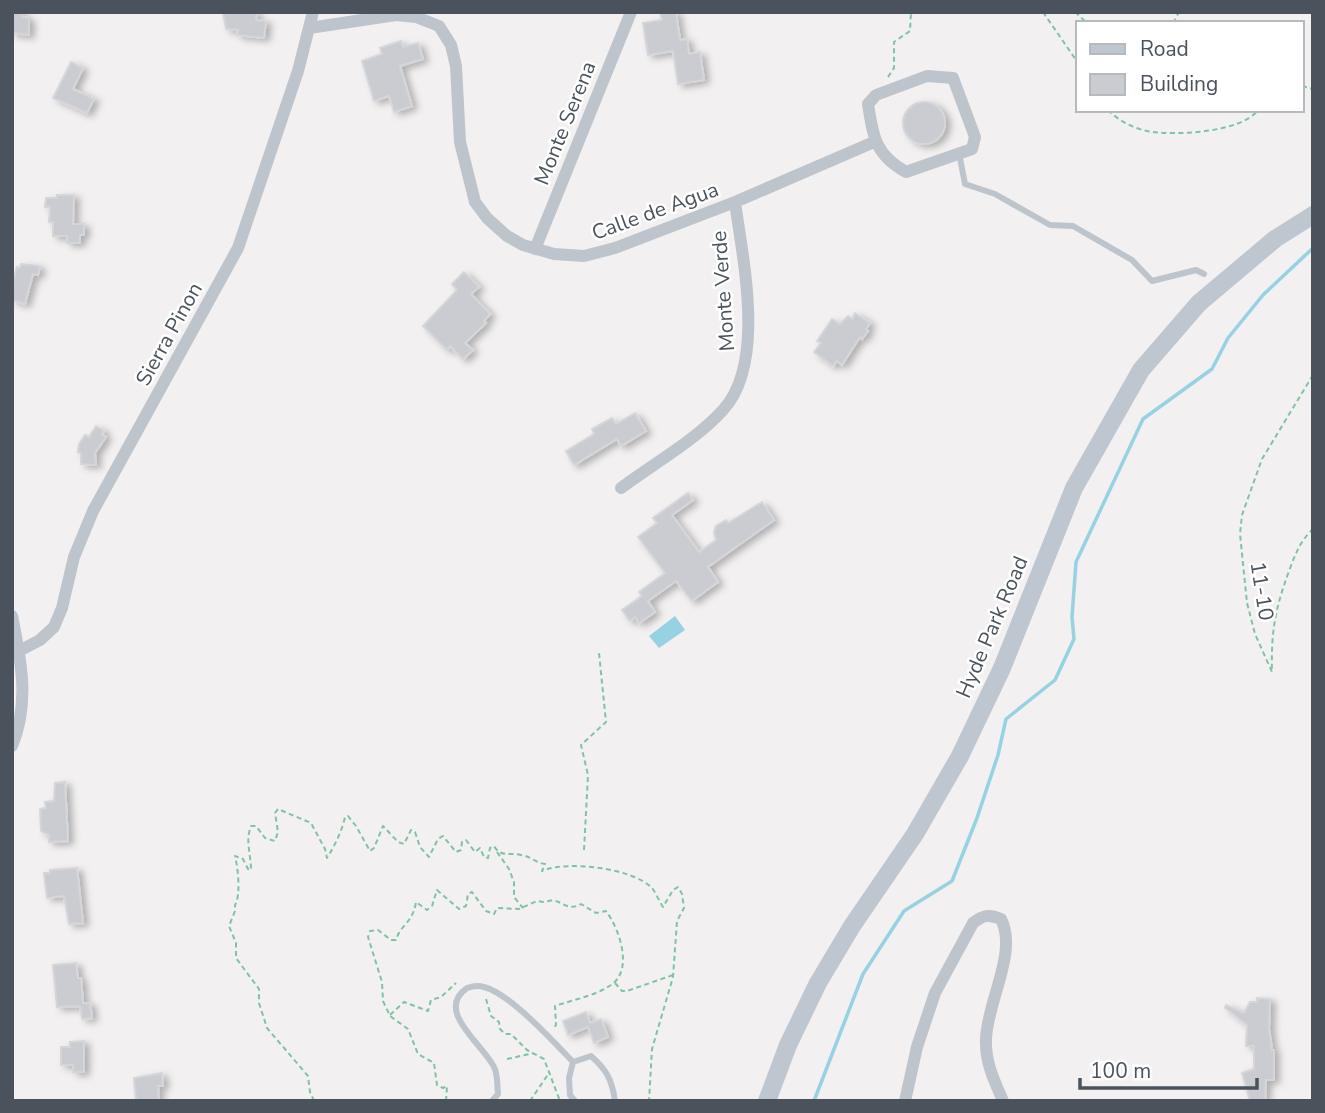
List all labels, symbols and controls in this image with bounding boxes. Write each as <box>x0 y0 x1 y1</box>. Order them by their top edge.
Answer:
legend <box>1076 21 1304 112</box>
text: Road <box>1140 35 1189 63</box>
street label: Monte Serena <box>527 57 603 189</box>
text: Building <box>1140 70 1218 98</box>
street label: Calle de Agua <box>588 175 722 247</box>
street label: Monte Verde <box>705 230 741 352</box>
street label: Sierra Pinon <box>129 277 209 391</box>
street label: Hyde Park Road <box>949 552 1035 702</box>
street label: 11-10 <box>1244 560 1280 622</box>
scale bar <box>1080 1046 1257 1090</box>
text: 100 m <box>1090 1057 1151 1085</box>

